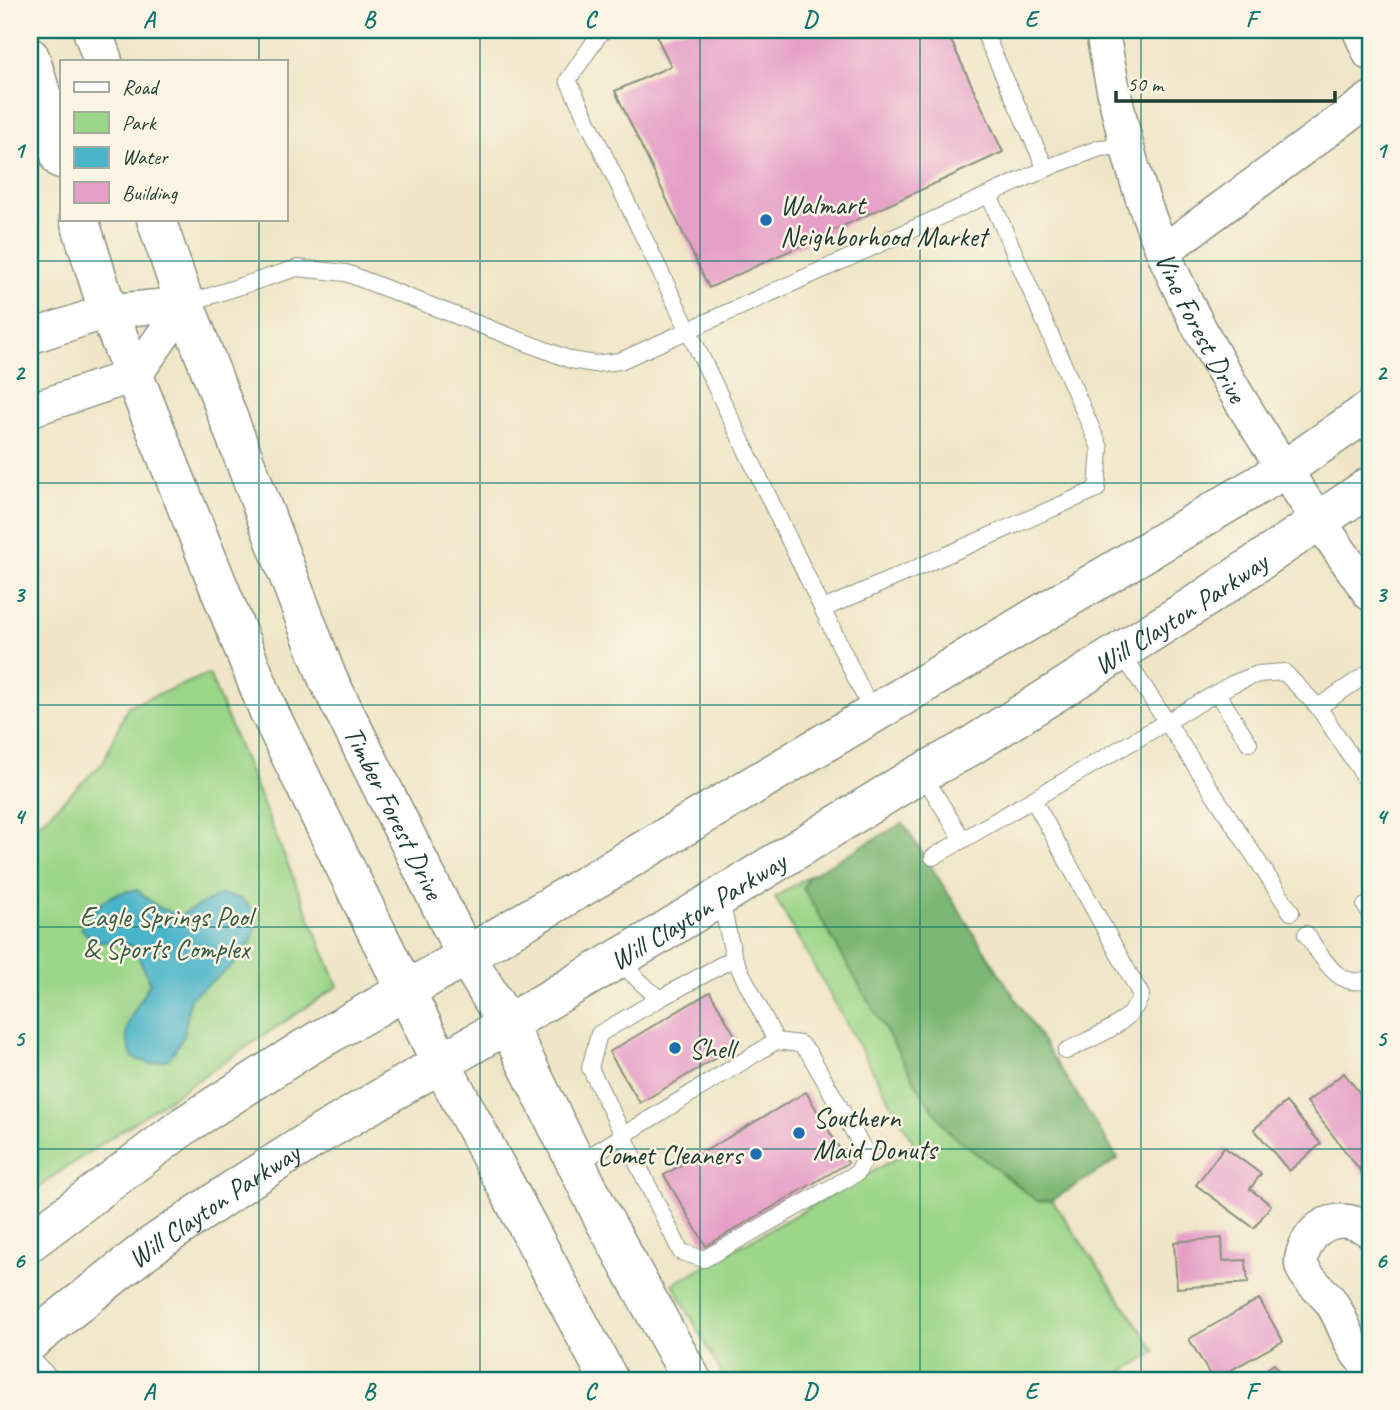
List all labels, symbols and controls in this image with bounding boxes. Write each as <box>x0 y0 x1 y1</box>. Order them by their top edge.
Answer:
text: A <box>143 5 157 34</box>
text: B <box>363 5 377 34</box>
text: C <box>585 5 599 34</box>
text: D <box>803 5 819 34</box>
text: E <box>1025 5 1041 34</box>
text: F <box>1246 5 1262 34</box>
legend <box>60 60 287 220</box>
scale bar <box>1116 60 1335 104</box>
text: 50 m <box>1127 71 1165 97</box>
text: Road <box>122 74 161 100</box>
text: Park <box>122 110 157 136</box>
text: 1 <box>14 136 27 165</box>
text: 1 <box>1376 136 1389 165</box>
text: Water <box>122 144 169 170</box>
text: Building <box>122 180 179 206</box>
place label: Walmart Neighborhood Market <box>780 187 990 254</box>
marker: Walmart Neighborhood Market <box>758 212 774 228</box>
street label: Vine Forest Drive <box>1147 247 1255 410</box>
text: 2 <box>14 358 27 387</box>
text: 2 <box>1376 358 1389 387</box>
street label: Will Clayton Parkway <box>1087 543 1276 682</box>
text: 3 <box>14 580 27 609</box>
text: 3 <box>1376 580 1389 609</box>
street label: Timber Forest Drive <box>336 720 453 906</box>
text: 4 <box>14 802 27 831</box>
text: 4 <box>1376 802 1389 831</box>
street label: Will Clayton Parkway <box>604 842 794 978</box>
park label: Eagle Springs Pool & Sports Complex <box>80 899 258 966</box>
text: 5 <box>14 1024 26 1053</box>
text: 5 <box>1376 1024 1388 1053</box>
place label: Shell <box>689 1031 740 1066</box>
marker: Shell <box>667 1040 683 1056</box>
place label: Southern Maid Donuts <box>813 1100 939 1167</box>
marker: Southern Maid Donuts <box>791 1125 807 1141</box>
street label: Will Clayton Parkway <box>120 1134 308 1276</box>
place label: Comet Cleaners <box>597 1137 744 1172</box>
marker: Comet Cleaners <box>748 1146 764 1162</box>
text: 6 <box>14 1246 27 1275</box>
text: 6 <box>1376 1246 1389 1275</box>
text: A <box>143 1377 157 1406</box>
text: B <box>363 1377 377 1406</box>
text: C <box>585 1377 599 1406</box>
text: D <box>803 1377 819 1406</box>
text: E <box>1025 1377 1041 1406</box>
text: F <box>1246 1377 1262 1406</box>

